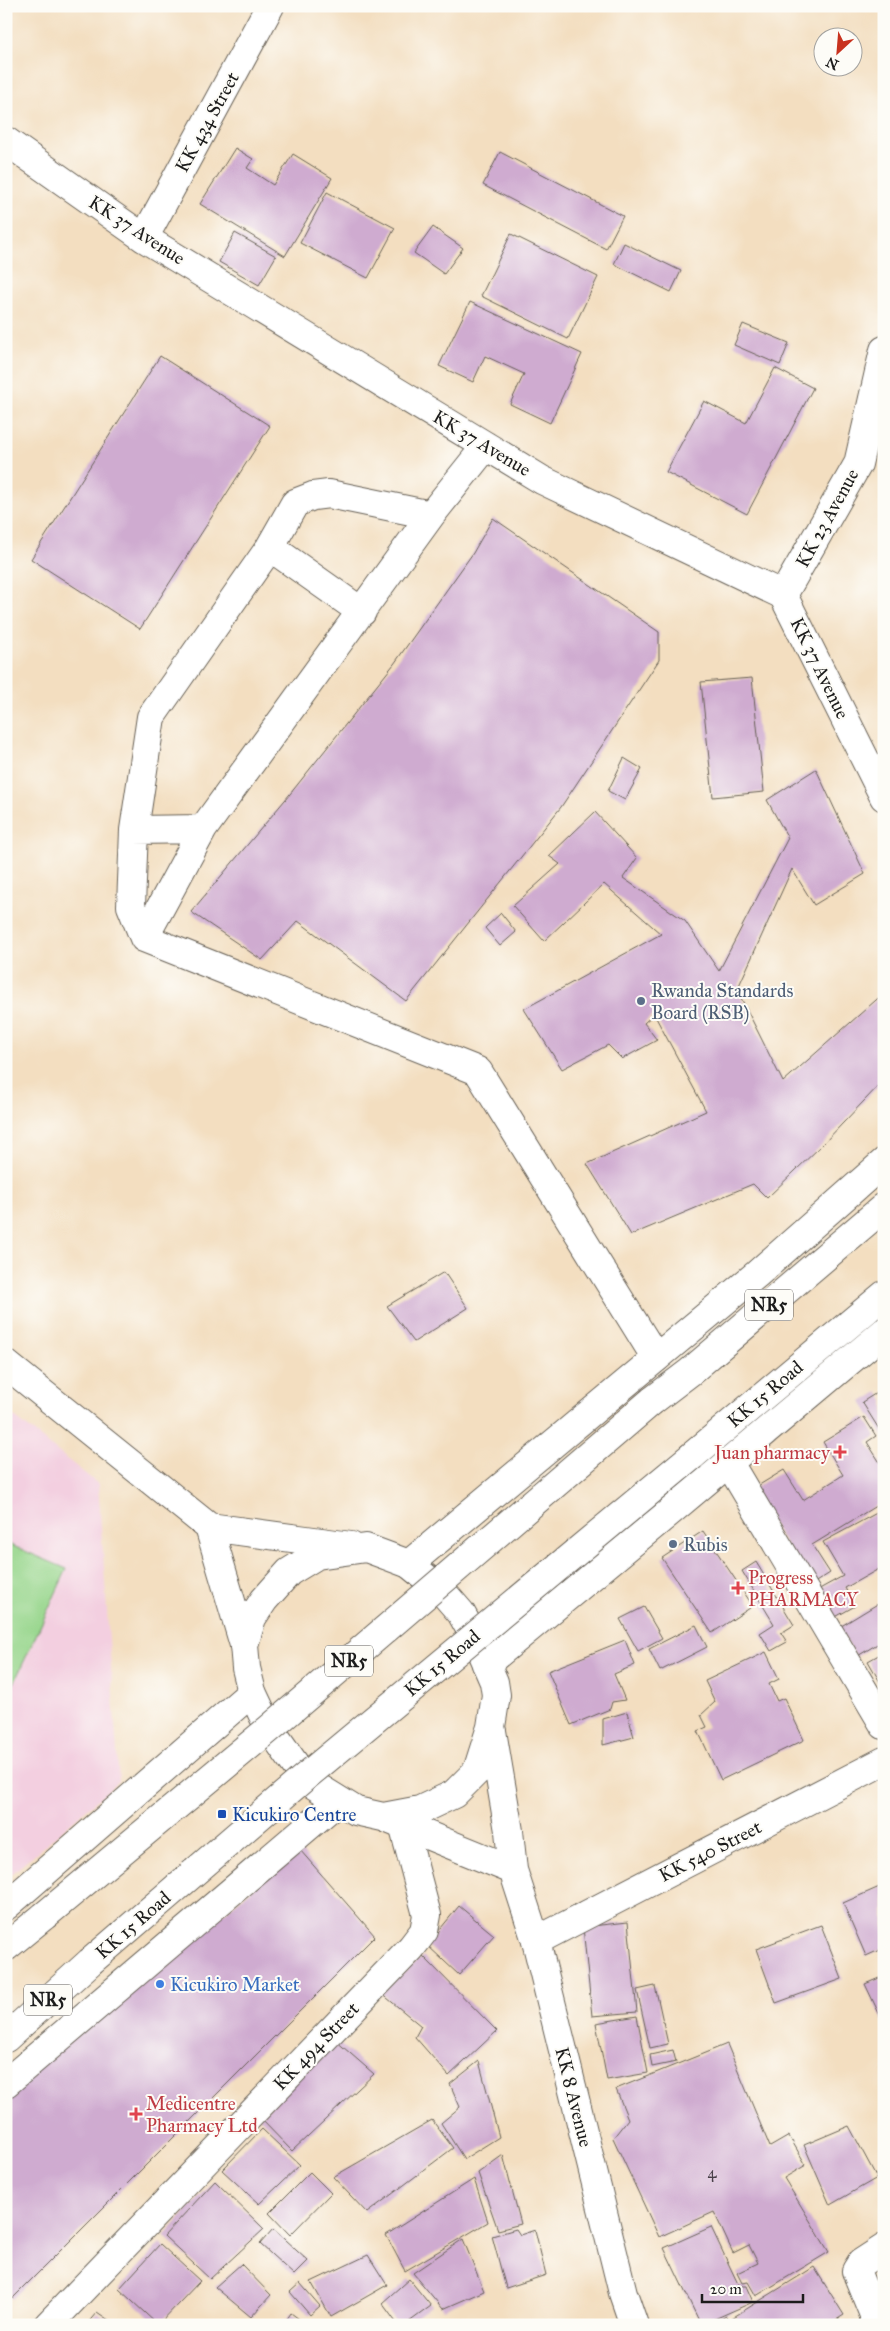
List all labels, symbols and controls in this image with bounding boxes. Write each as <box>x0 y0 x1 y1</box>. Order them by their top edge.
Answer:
north arrow <box>812 28 862 78</box>
text: N <box>823 53 842 73</box>
street label: KK 434 Street <box>170 68 244 176</box>
street label: KK 37 Avenue <box>85 190 189 270</box>
street label: KK 37 Avenue <box>429 405 535 481</box>
street label: KK 23 Avenue <box>790 465 864 571</box>
street label: KK 37 Avenue <box>786 614 854 723</box>
place label: Rwanda Standards Board (RSB) <box>651 979 793 1025</box>
marker: Rwanda Standards Board (RSB) <box>635 995 647 1007</box>
road number: NR5 <box>745 1290 793 1320</box>
street label: KK 15 Road <box>722 1355 808 1432</box>
place label: Juan pharmacy <box>712 1441 831 1465</box>
marker: Juan pharmacy <box>834 1446 846 1458</box>
place label: Rubis <box>683 1533 728 1556</box>
marker: Rubis <box>667 1538 679 1550</box>
place label: Progress PHARMACY <box>748 1566 859 1611</box>
marker: Progress PHARMACY <box>732 1582 744 1594</box>
street label: KK 15 Road <box>399 1624 485 1701</box>
road number: NR5 <box>325 1645 373 1676</box>
place label: Kicukiro Centre <box>232 1803 356 1826</box>
marker: Kicukiro Centre <box>216 1808 228 1820</box>
street label: KK 540 Street <box>655 1815 766 1887</box>
street label: KK 15 Road <box>91 1886 176 1964</box>
place label: Kicukiro Market <box>170 1973 300 1996</box>
marker: Kicukiro Market <box>154 1978 166 1990</box>
road number: NR5 <box>24 1984 72 2016</box>
street label: KK 494 Street <box>268 1997 364 2095</box>
street label: KK 8 Avenue <box>550 2045 598 2149</box>
place label: Medicentre Pharmacy Ltd <box>146 2092 258 2137</box>
marker: Medicentre Pharmacy Ltd <box>130 2108 142 2120</box>
house number: 4 <box>708 2163 718 2182</box>
scale bar <box>702 2271 804 2303</box>
text: 20 m <box>710 2280 742 2298</box>

